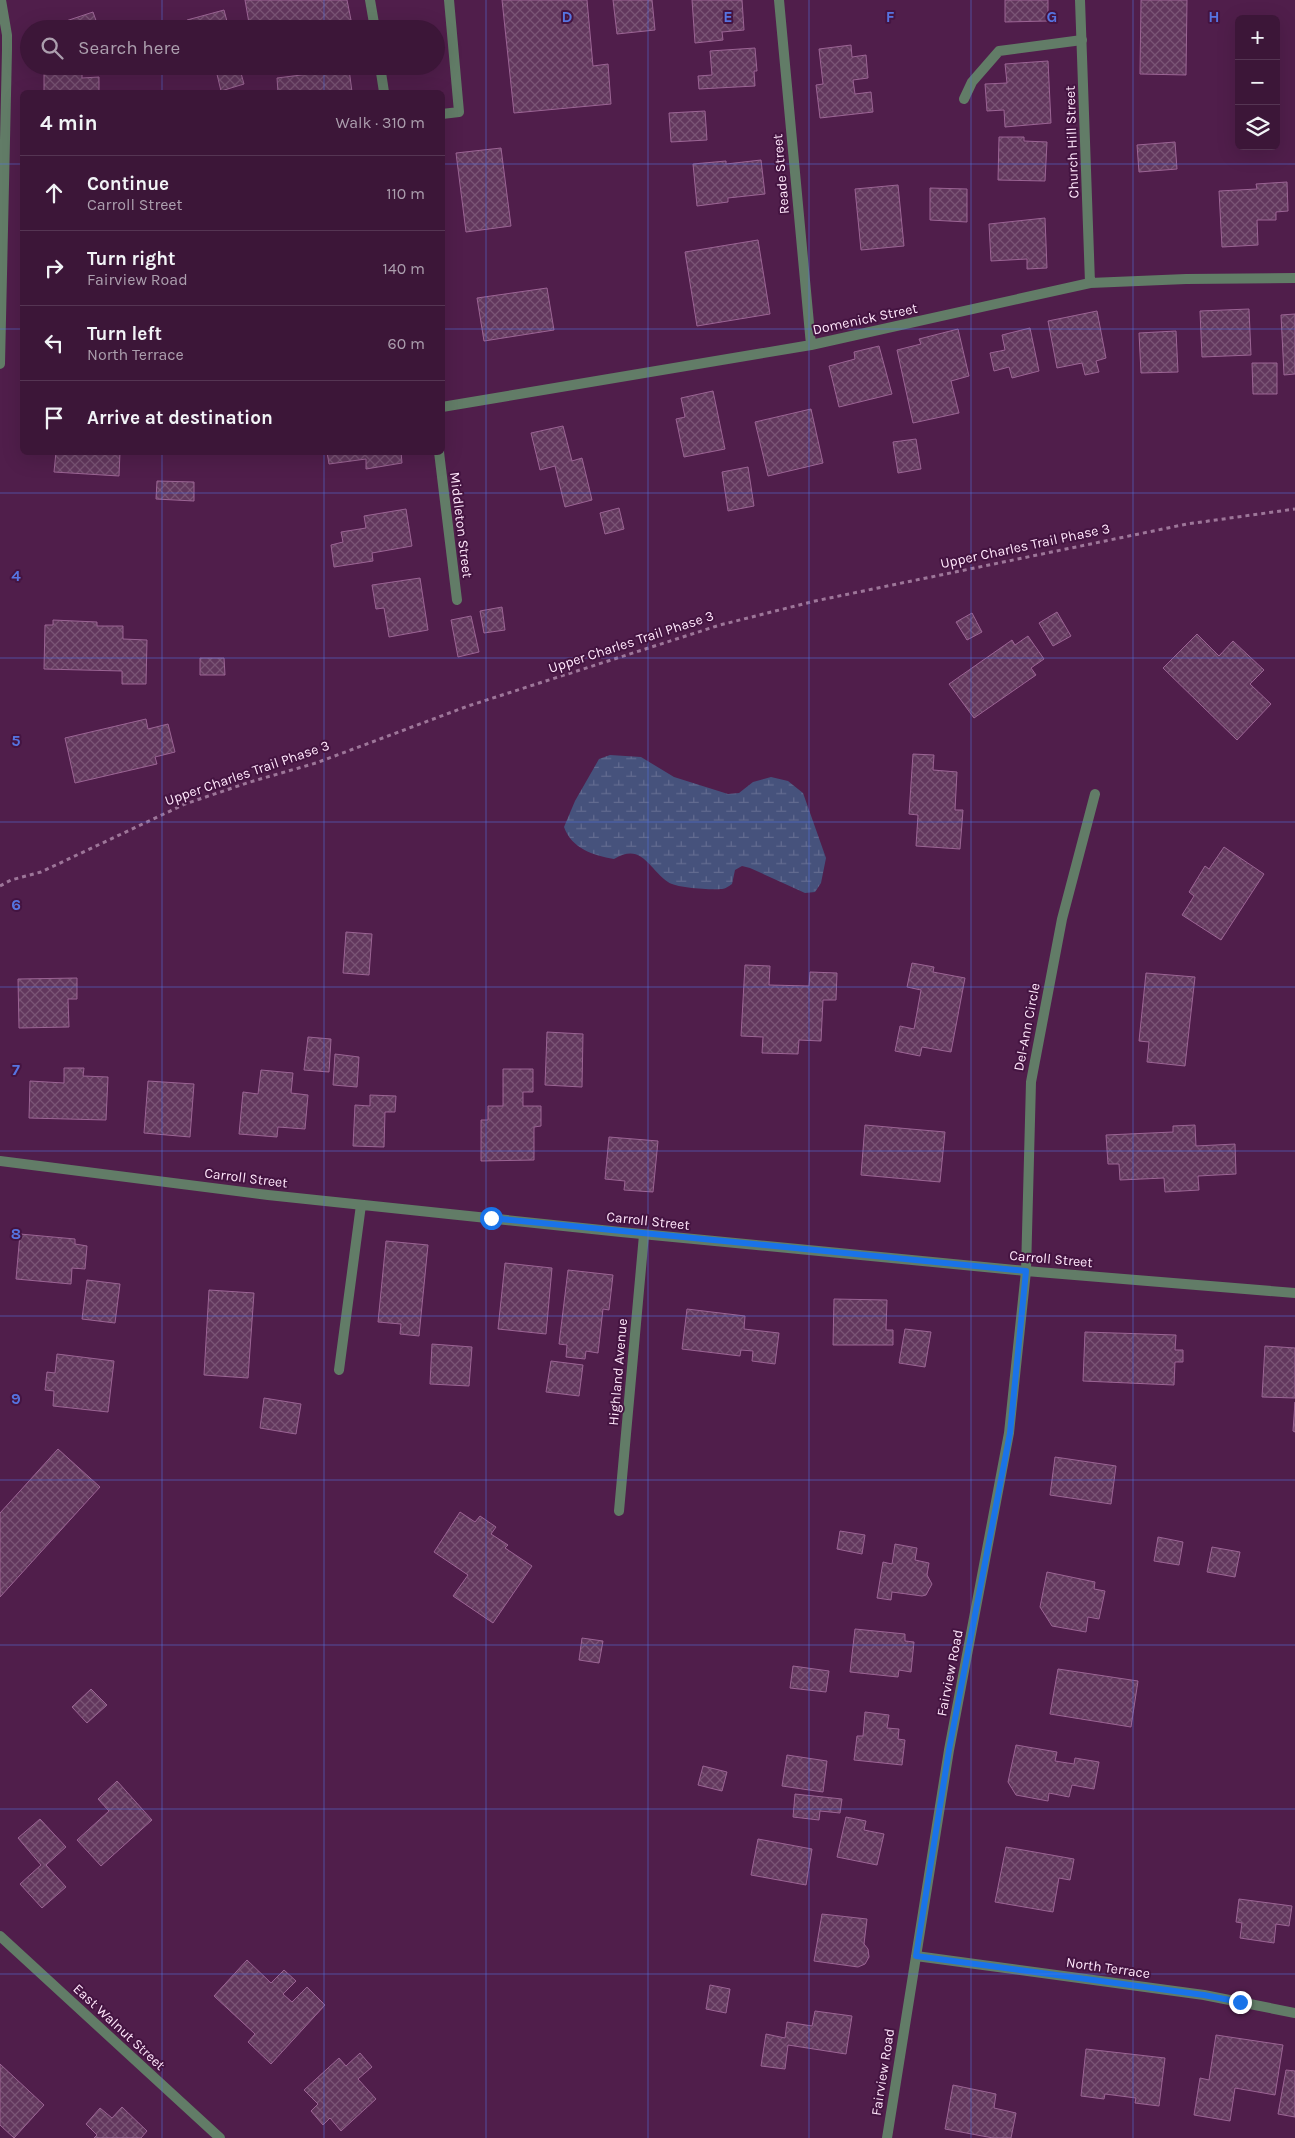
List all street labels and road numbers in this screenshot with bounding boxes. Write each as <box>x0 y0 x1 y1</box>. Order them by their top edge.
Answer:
street label: Church Hill Street <box>1062 85 1082 199</box>
street label: Reade Street <box>769 133 793 215</box>
street label: Domenick Street <box>811 300 919 338</box>
street label: Middleton Street <box>446 471 476 579</box>
street label: Upper Charles Trail Phase 3 <box>939 520 1111 572</box>
street label: Upper Charles Trail Phase 3 <box>546 607 716 677</box>
street label: Upper Charles Trail Phase 3 <box>162 737 332 809</box>
street label: Del-Ann Circle <box>1010 981 1044 1073</box>
street label: Carroll Street <box>203 1164 289 1192</box>
street label: Carroll Street <box>606 1208 690 1234</box>
street label: Carroll Street <box>1009 1247 1093 1271</box>
street label: Highland Avenue <box>605 1318 631 1426</box>
street label: Fairview Road <box>933 1628 967 1718</box>
street label: North Terrace <box>1065 1954 1151 1982</box>
street label: East Walnut Street <box>70 1980 168 2074</box>
street label: Fairview Road <box>868 2027 898 2117</box>

